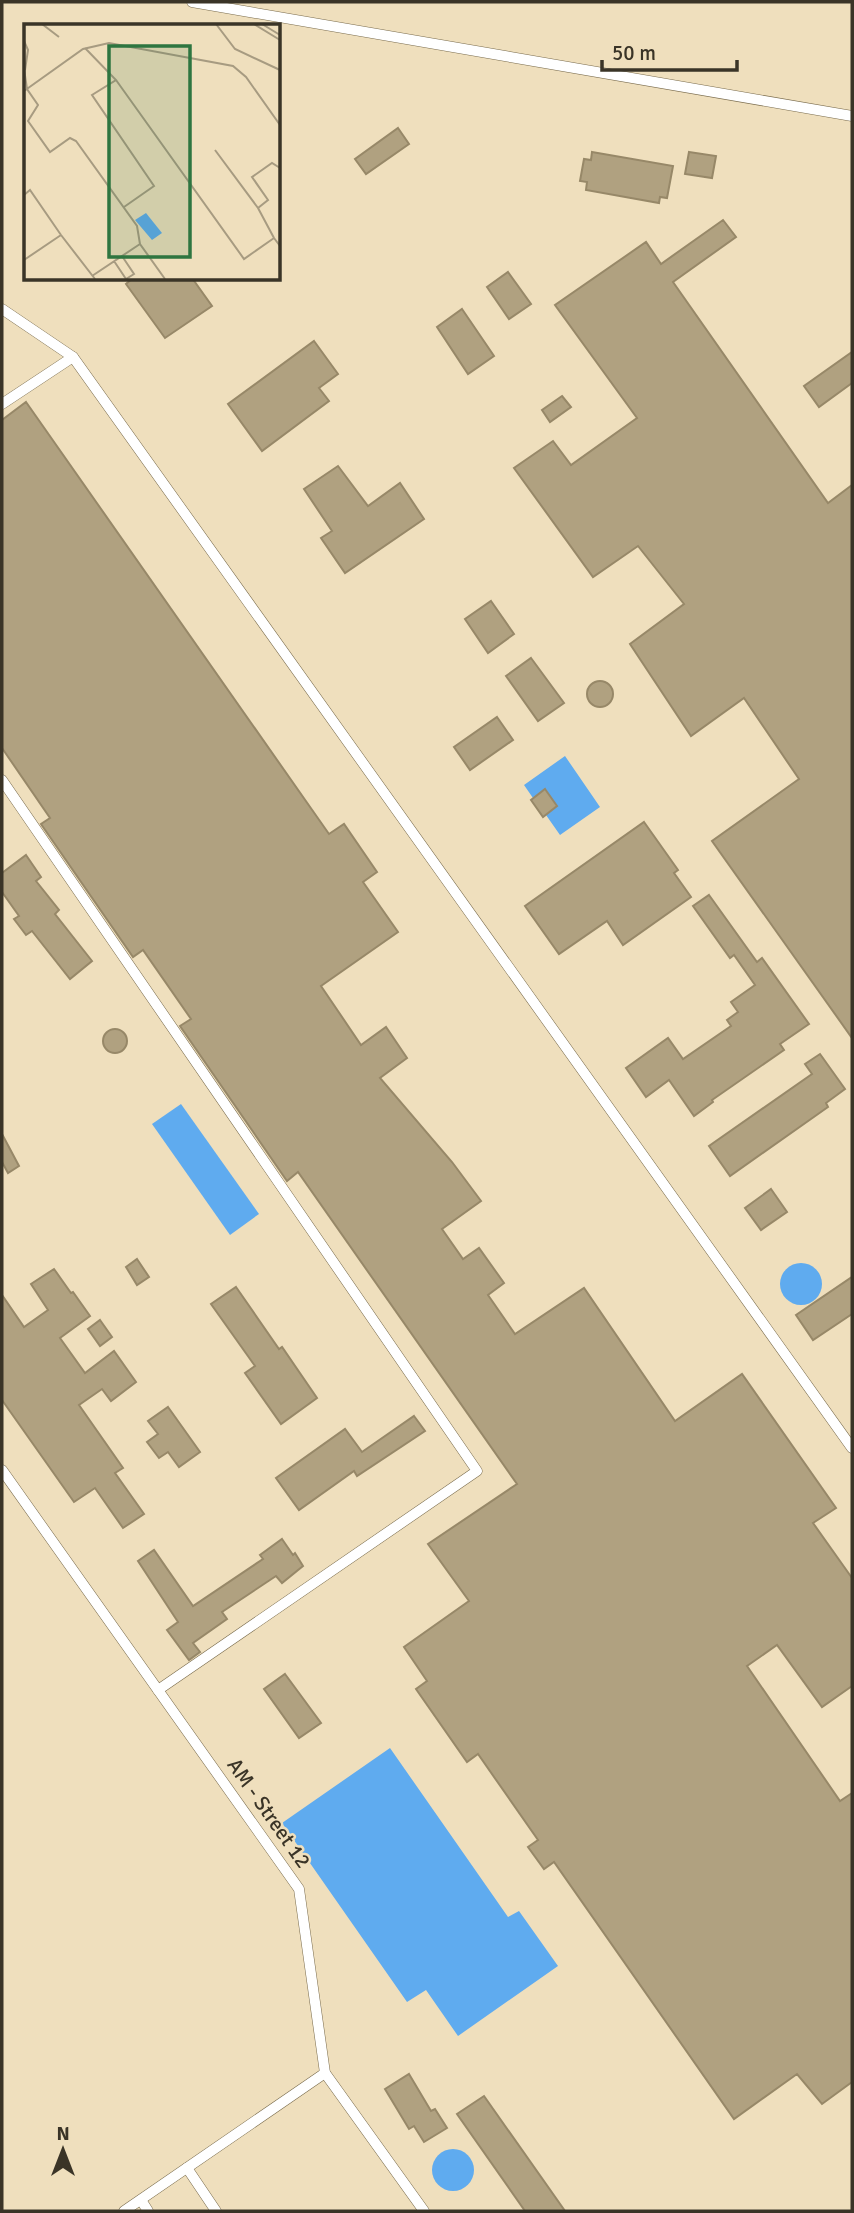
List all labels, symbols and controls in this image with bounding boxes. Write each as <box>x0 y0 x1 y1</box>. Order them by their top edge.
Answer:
inset map <box>24 24 280 280</box>
scale bar <box>602 28 737 72</box>
text: 50 m <box>612 40 656 66</box>
street label: AM - Street 12 <box>222 1753 316 1873</box>
north arrow <box>28 2115 98 2185</box>
text: N <box>56 2122 70 2146</box>

